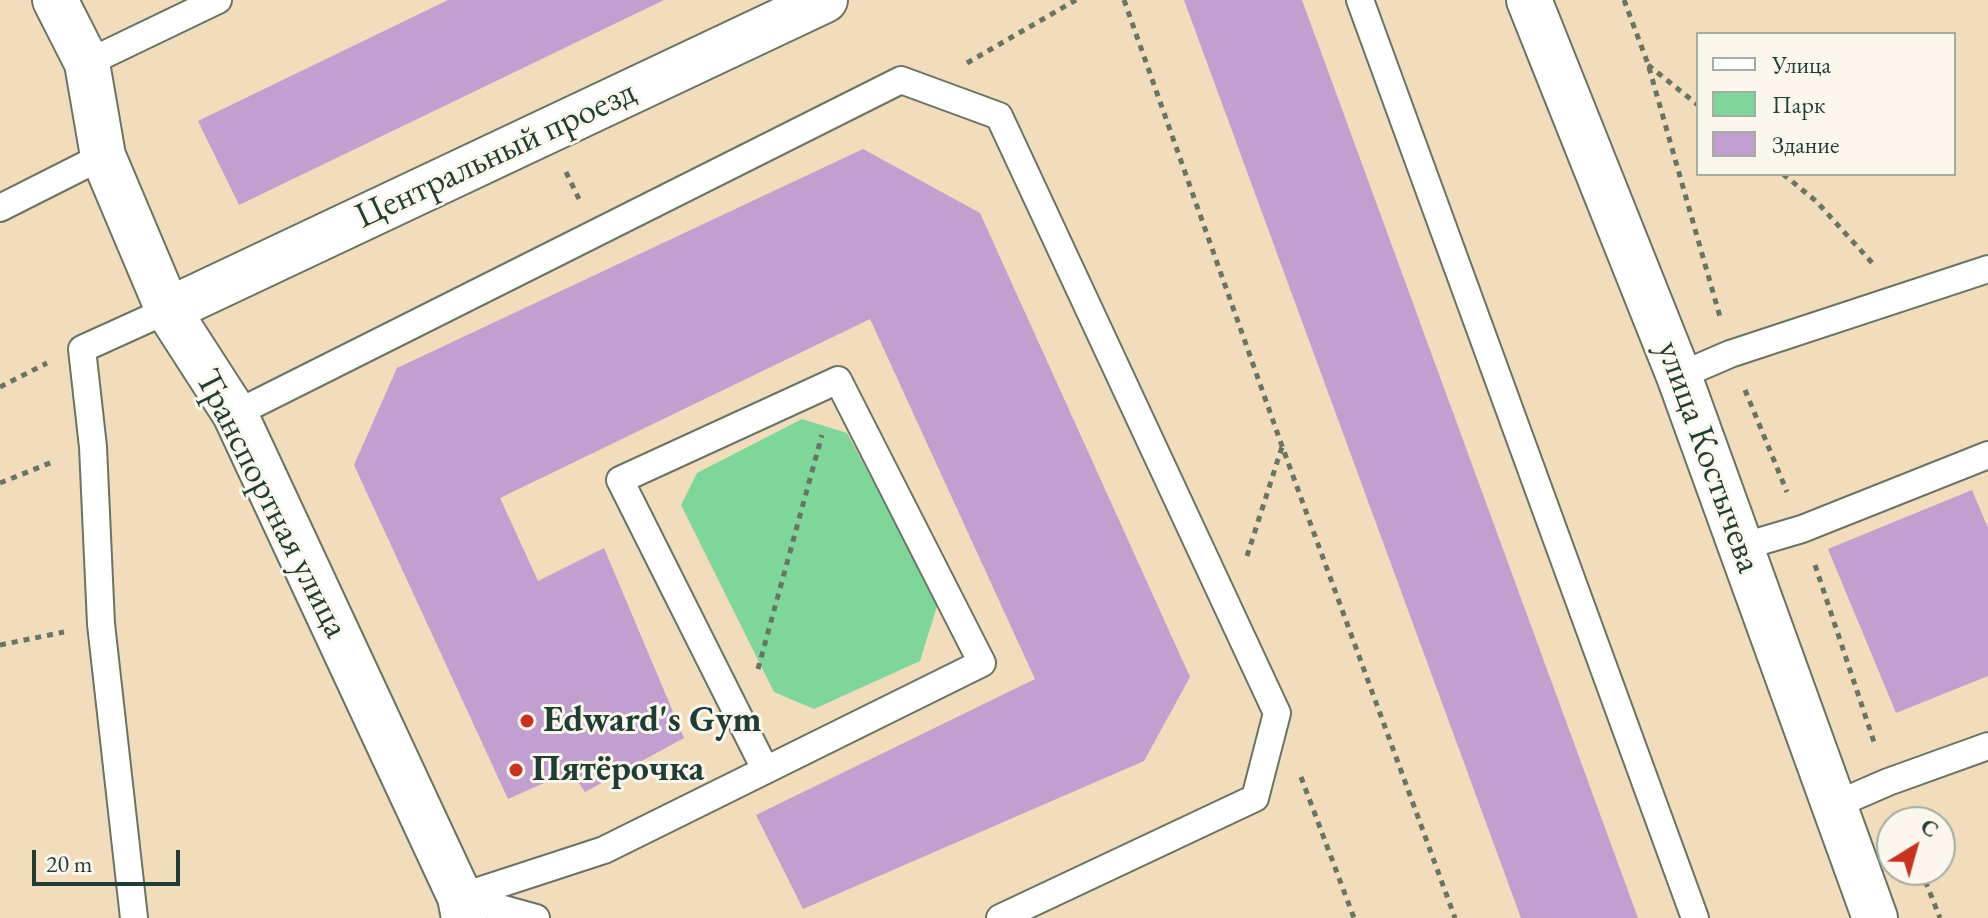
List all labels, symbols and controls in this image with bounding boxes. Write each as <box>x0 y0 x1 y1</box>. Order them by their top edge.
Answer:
legend <box>1696 32 1956 176</box>
text: Улица <box>1772 49 1831 80</box>
street label: Центральный проезд <box>349 71 643 239</box>
text: Парк <box>1772 89 1825 120</box>
text: Здание <box>1772 129 1839 160</box>
street label: улица Костычева <box>1646 335 1770 579</box>
street label: Транспортная улица <box>185 363 357 645</box>
place label: Edward's Gym <box>543 699 762 743</box>
marker: Edward's Gym <box>518 712 536 730</box>
place label: Пятёрочка <box>532 748 704 792</box>
marker: Пятёрочка <box>507 761 525 779</box>
north arrow <box>1876 806 1956 886</box>
text: С <box>1915 812 1944 844</box>
scale bar <box>36 834 184 884</box>
text: 20 m <box>46 848 93 879</box>

